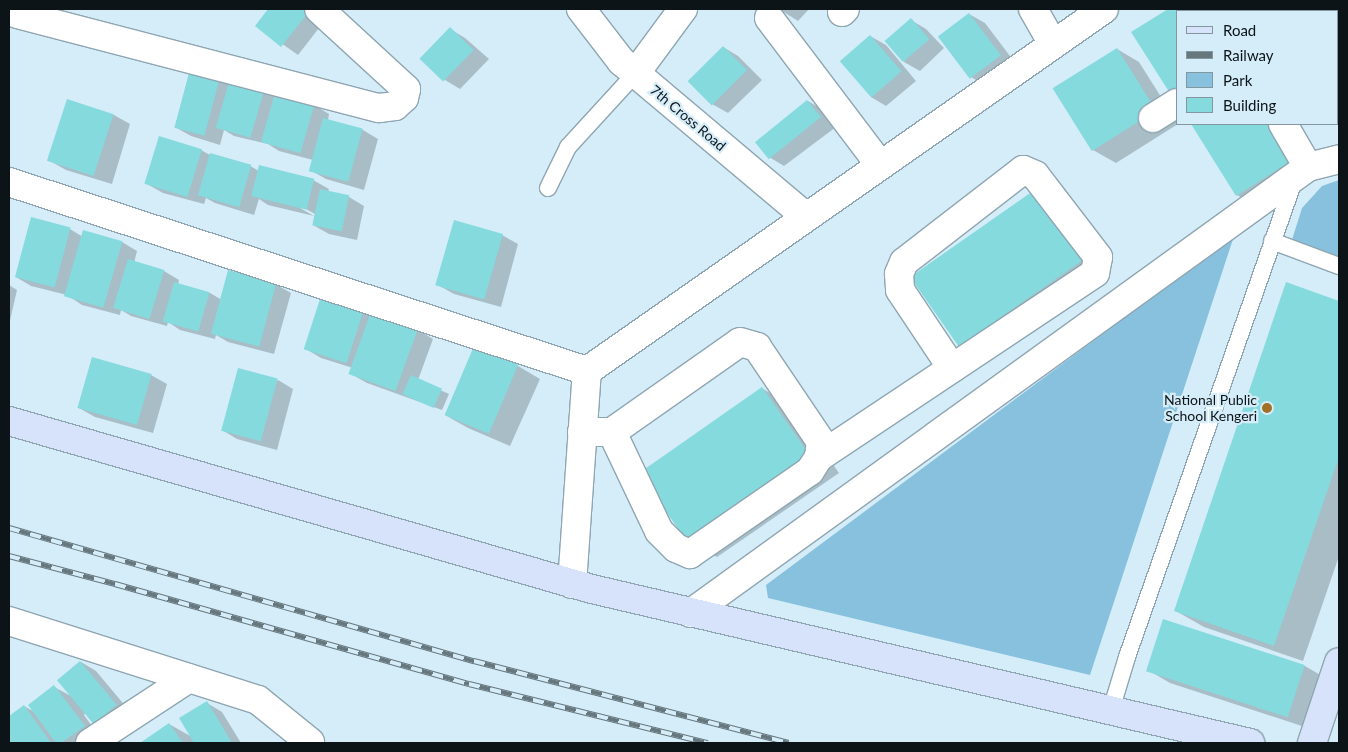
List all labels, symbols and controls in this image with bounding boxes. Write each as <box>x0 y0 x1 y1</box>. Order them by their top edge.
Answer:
legend <box>1176 10 1338 125</box>
text: Road <box>1223 21 1256 39</box>
text: Railway <box>1223 46 1274 64</box>
text: Park <box>1223 71 1252 89</box>
street label: 7th Cross Road <box>647 82 729 154</box>
text: Building <box>1223 96 1276 114</box>
place label: National Public School Kengeri <box>1164 392 1257 424</box>
marker: National Public School Kengeri <box>1261 402 1273 414</box>

